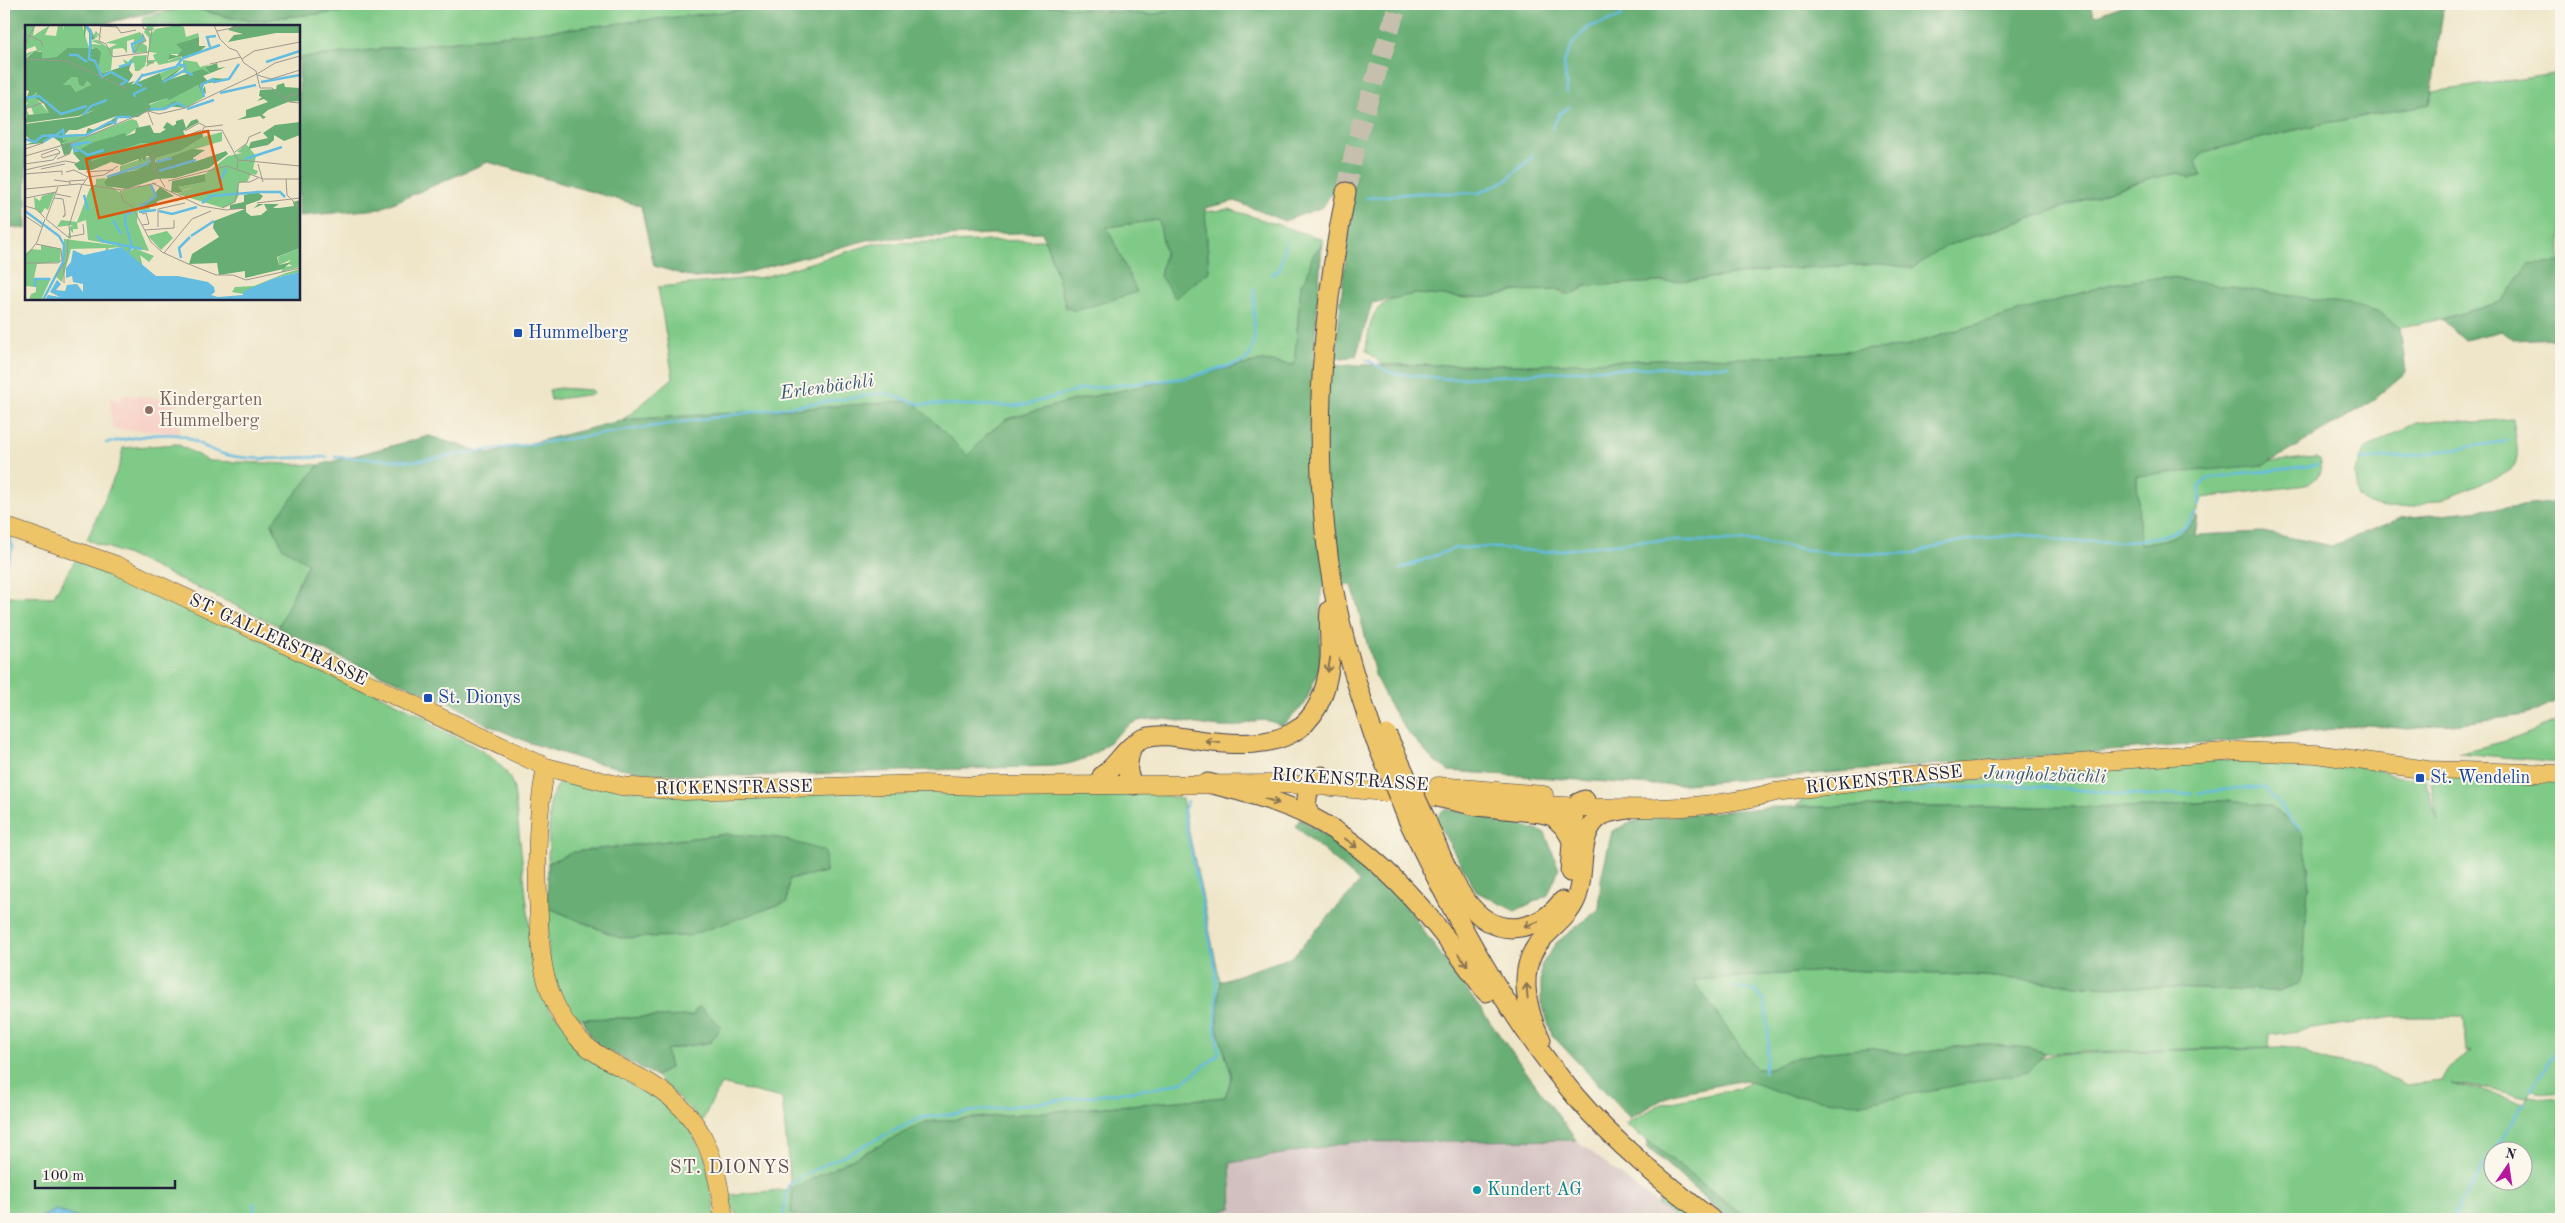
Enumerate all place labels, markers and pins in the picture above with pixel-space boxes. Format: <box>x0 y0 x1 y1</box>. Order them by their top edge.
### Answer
place label: Hummelberg <box>528 324 628 342</box>
marker: Hummelberg <box>512 327 524 339</box>
place label: Kindergarten Hummelberg <box>159 391 263 430</box>
marker: Kindergarten Hummelberg <box>143 404 155 416</box>
place label: St. Dionys <box>438 689 521 707</box>
marker: St. Dionys <box>422 692 434 704</box>
place label: St. Wendelin <box>2430 769 2530 787</box>
marker: St. Wendelin <box>2414 772 2426 784</box>
place label: Kundert AG <box>1487 1181 1582 1199</box>
marker: Kundert AG <box>1471 1184 1483 1196</box>

